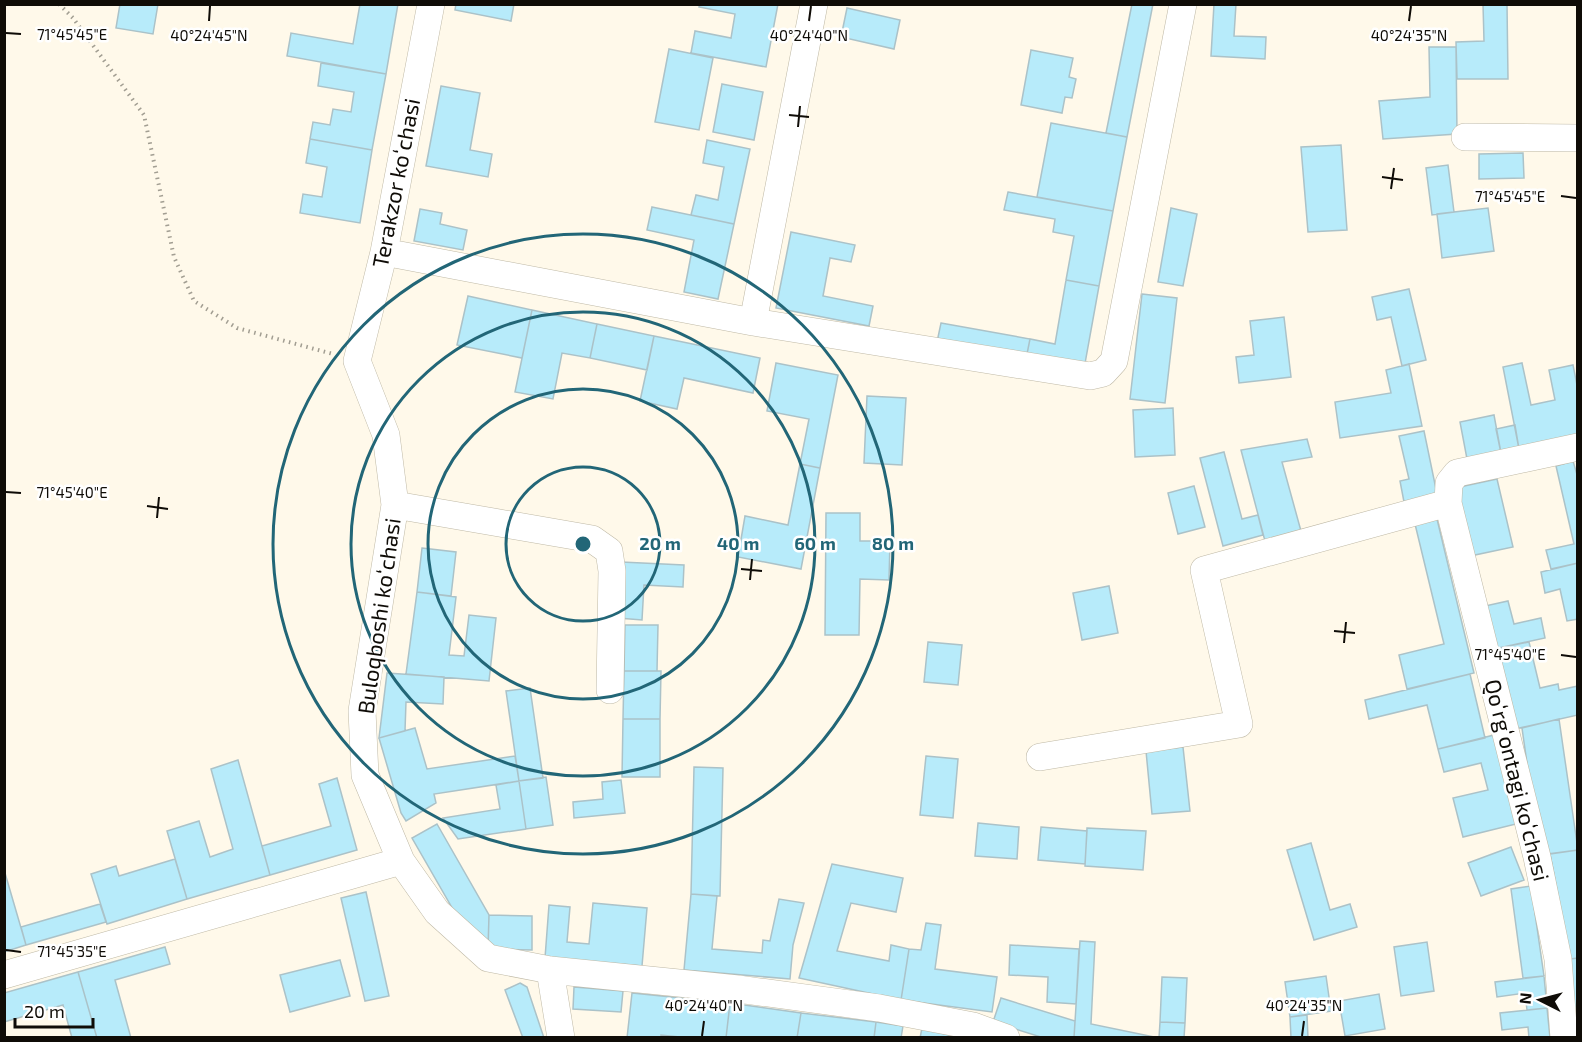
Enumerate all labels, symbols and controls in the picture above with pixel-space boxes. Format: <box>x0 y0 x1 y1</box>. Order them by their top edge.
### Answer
text: 71°45'45"E <box>37 25 107 43</box>
text: 40°24'45"N <box>170 26 248 44</box>
text: 40°24'40"N <box>770 26 848 44</box>
text: 40°24'35"N <box>1371 26 1447 44</box>
street label: Terakzor koʻchasi <box>366 96 424 270</box>
text: 71°45'45"E <box>1475 187 1545 205</box>
text: 71°45'40"E <box>36 483 108 501</box>
street label: Buloqboshi koʻchasi <box>351 516 405 716</box>
text: 20 m <box>639 532 681 554</box>
text: 40 m <box>717 532 759 554</box>
text: 60 m <box>794 532 836 554</box>
text: 80 m <box>872 532 914 554</box>
centre of rings <box>573 534 593 554</box>
text: 71°45'40"E <box>1474 645 1546 663</box>
street label: Qoʻrgʻontagi koʻchasi <box>1479 676 1556 884</box>
text: 71°45'35"E <box>37 942 107 960</box>
north arrow <box>1510 970 1570 1030</box>
scale bar <box>15 991 93 1029</box>
text: N <box>1515 992 1535 1005</box>
text: 40°24'40"N <box>665 996 743 1014</box>
text: 40°24'35"N <box>1266 996 1342 1014</box>
text: 20 m <box>24 1000 65 1022</box>

